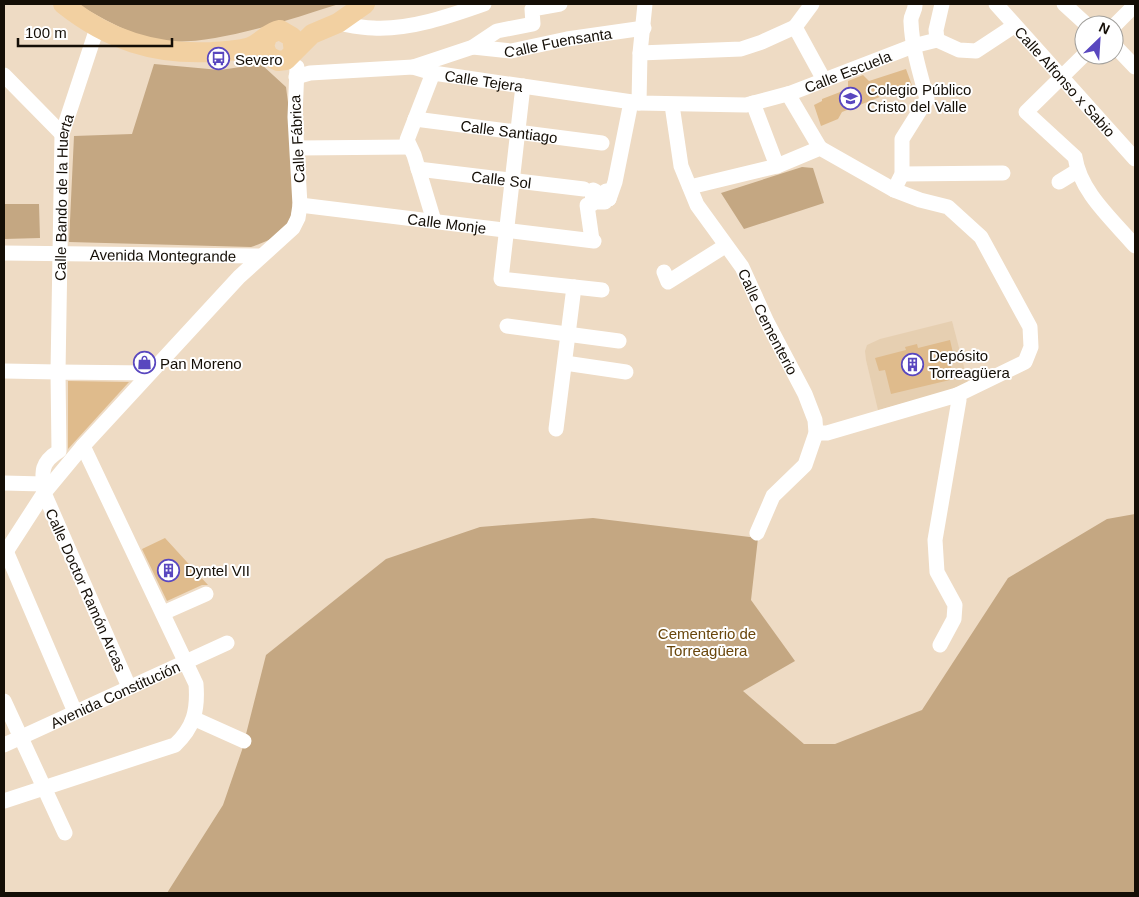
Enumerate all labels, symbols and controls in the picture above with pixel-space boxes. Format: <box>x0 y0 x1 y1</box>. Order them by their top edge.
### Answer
scale bar <box>18 15 171 47</box>
north arrow <box>1074 15 1124 65</box>
text: N <box>1097 19 1112 38</box>
street label: Calle Alfonso x Sabio <box>1012 23 1119 140</box>
text: 100 m <box>25 24 67 41</box>
street label: Calle Fuensanta <box>503 24 614 60</box>
bus stop icon: Severo <box>207 47 231 71</box>
street label: Calle Escuela <box>802 47 894 96</box>
place label: Severo <box>235 51 283 68</box>
street label: Calle Tejera <box>444 66 525 95</box>
place label: Colegio Público Cristo del Valle <box>867 81 971 115</box>
school or university icon: Colegio Público Cristo del Valle <box>839 86 863 110</box>
street label: Calle Fábrica <box>286 94 308 184</box>
street label: Calle Bando de la Huerta <box>51 111 77 281</box>
street label: Calle Santiago <box>460 116 559 146</box>
street label: Calle Sol <box>471 167 532 191</box>
street label: Calle Monje <box>407 210 487 236</box>
street label: Avenida Montegrande <box>90 246 236 264</box>
street label: Calle Cementerio <box>735 266 802 377</box>
place label: Depósito Torreagüera <box>929 347 1011 381</box>
shop icon: Pan Moreno <box>132 351 156 375</box>
building icon: Depósito Torreagüera <box>901 352 925 376</box>
place label: Pan Moreno <box>160 355 242 372</box>
street label: Calle Doctor Ramón Arcas <box>42 506 130 674</box>
building icon: Dyntel VII <box>157 558 181 582</box>
place label: Dyntel VII <box>185 562 250 579</box>
park label: Cementerio de Torreagüera <box>658 625 756 659</box>
street label: Avenida Constitución <box>47 657 182 731</box>

